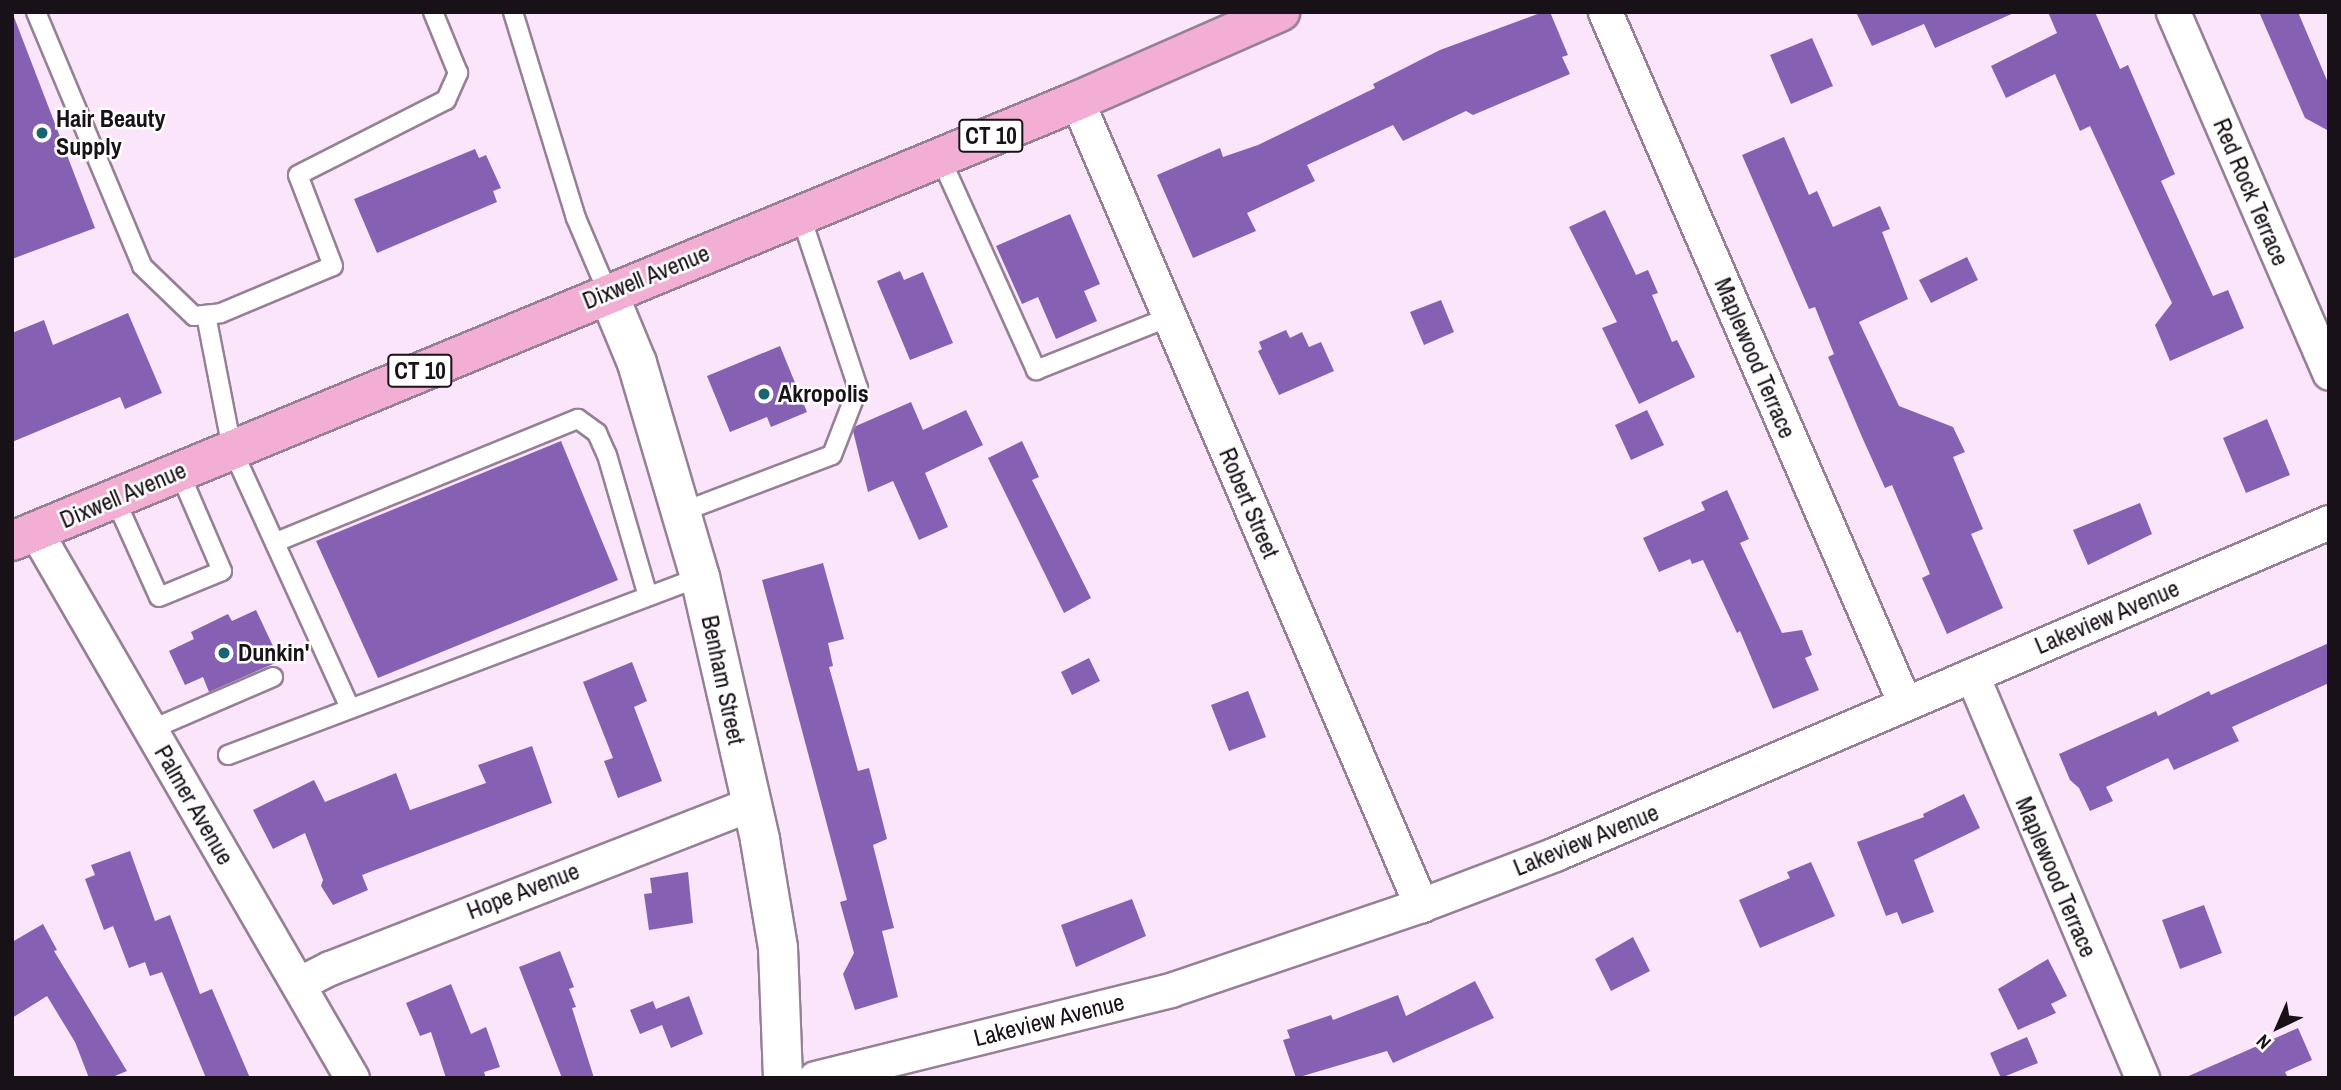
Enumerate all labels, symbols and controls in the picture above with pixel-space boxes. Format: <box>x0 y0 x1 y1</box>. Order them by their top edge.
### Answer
place label: Hair Beauty Supply <box>56 105 165 161</box>
street label: Red Rock Terrace <box>2207 114 2295 270</box>
road number: CT 10 <box>958 116 1024 155</box>
marker: Hair Beauty Supply <box>34 125 50 141</box>
street label: Dixwell Avenue <box>578 238 714 316</box>
street label: Maplewood Terrace <box>1708 273 1802 443</box>
road number: CT 10 <box>387 352 453 390</box>
place label: Akropolis <box>778 380 869 408</box>
marker: Akropolis <box>756 386 772 402</box>
street label: Robert Street <box>1213 444 1285 562</box>
street label: Dixwell Avenue <box>55 455 191 535</box>
street label: Lakeview Avenue <box>2030 573 2184 661</box>
street label: Benham Street <box>695 613 751 747</box>
place label: Dunkin' <box>238 639 309 667</box>
marker: Dunkin' <box>216 645 232 661</box>
street label: Palmer Avenue <box>148 740 240 870</box>
street label: Maplewood Terrace <box>2009 792 2103 962</box>
street label: Lakeview Avenue <box>1509 798 1663 882</box>
street label: Hope Avenue <box>462 856 584 926</box>
street label: Lakeview Avenue <box>970 987 1128 1053</box>
north arrow <box>2243 992 2313 1062</box>
text: N <box>2250 1029 2276 1055</box>

